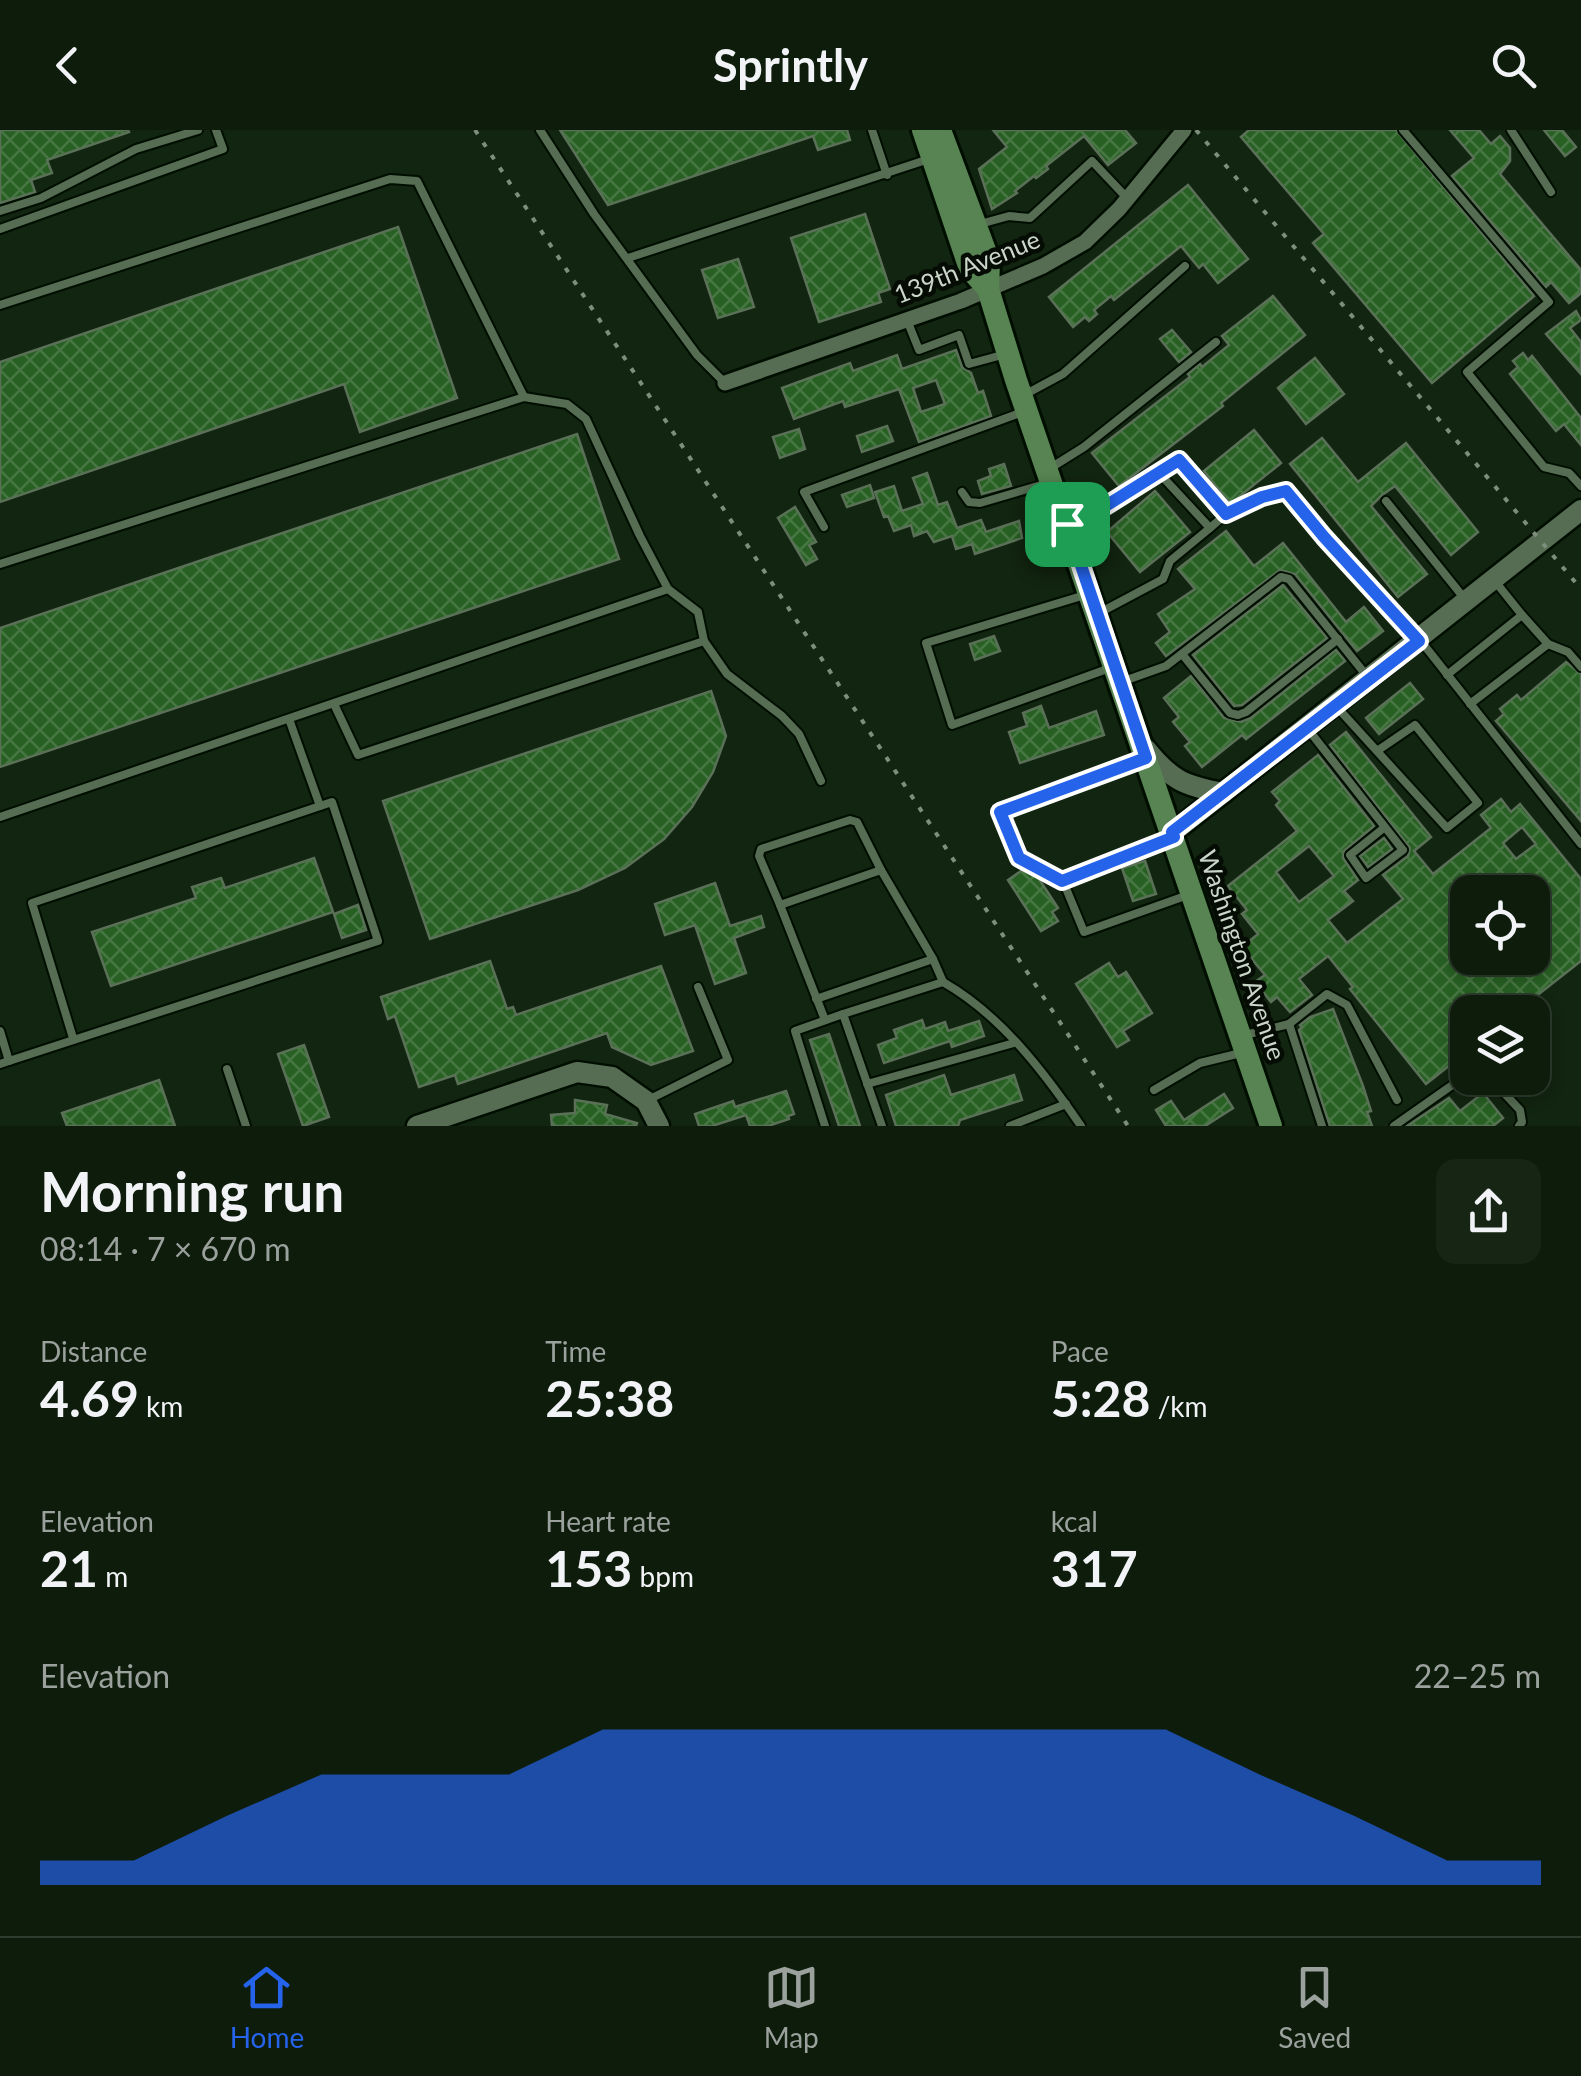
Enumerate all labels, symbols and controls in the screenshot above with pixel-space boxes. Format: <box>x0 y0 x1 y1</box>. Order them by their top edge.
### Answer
icon: back <box>40 38 95 93</box>
text: Sprintly <box>713 38 868 92</box>
icon: search <box>1486 38 1541 93</box>
street label: 139th Avenue <box>889 223 1044 309</box>
pin <box>1025 482 1110 567</box>
icon: arrive <box>1040 497 1095 552</box>
street label: Washington Avenue <box>1193 846 1293 1064</box>
map controls <box>1450 875 1550 1095</box>
button: locate <box>1450 875 1550 975</box>
button: layers <box>1450 995 1550 1095</box>
text: Morning run <box>40 1158 344 1224</box>
button: share <box>1436 1159 1541 1264</box>
text: 08:14 · 7 × 670 m <box>40 1229 291 1268</box>
text: Distance <box>40 1334 147 1368</box>
text: Time <box>545 1334 606 1368</box>
text: Pace <box>1051 1334 1109 1368</box>
text: 4.69 <box>40 1368 139 1428</box>
text: 25:38 <box>545 1368 674 1428</box>
text: 5:28 <box>1051 1368 1151 1428</box>
text: km <box>139 1389 183 1423</box>
text: /km <box>1151 1389 1208 1423</box>
text: Elevation <box>40 1504 154 1538</box>
text: Heart rate <box>545 1504 671 1538</box>
text: kcal <box>1051 1504 1098 1538</box>
text: 21 <box>40 1538 98 1598</box>
text: 153 <box>545 1538 632 1598</box>
text: 317 <box>1051 1538 1138 1598</box>
text: m <box>98 1559 128 1593</box>
text: bpm <box>632 1559 694 1593</box>
text: Elevation <box>40 1656 170 1695</box>
text: 22–25 m <box>1414 1656 1541 1695</box>
tab: Home <box>230 1960 304 2054</box>
tab: Map <box>764 1960 819 2054</box>
tab: Saved <box>1278 1960 1351 2054</box>

